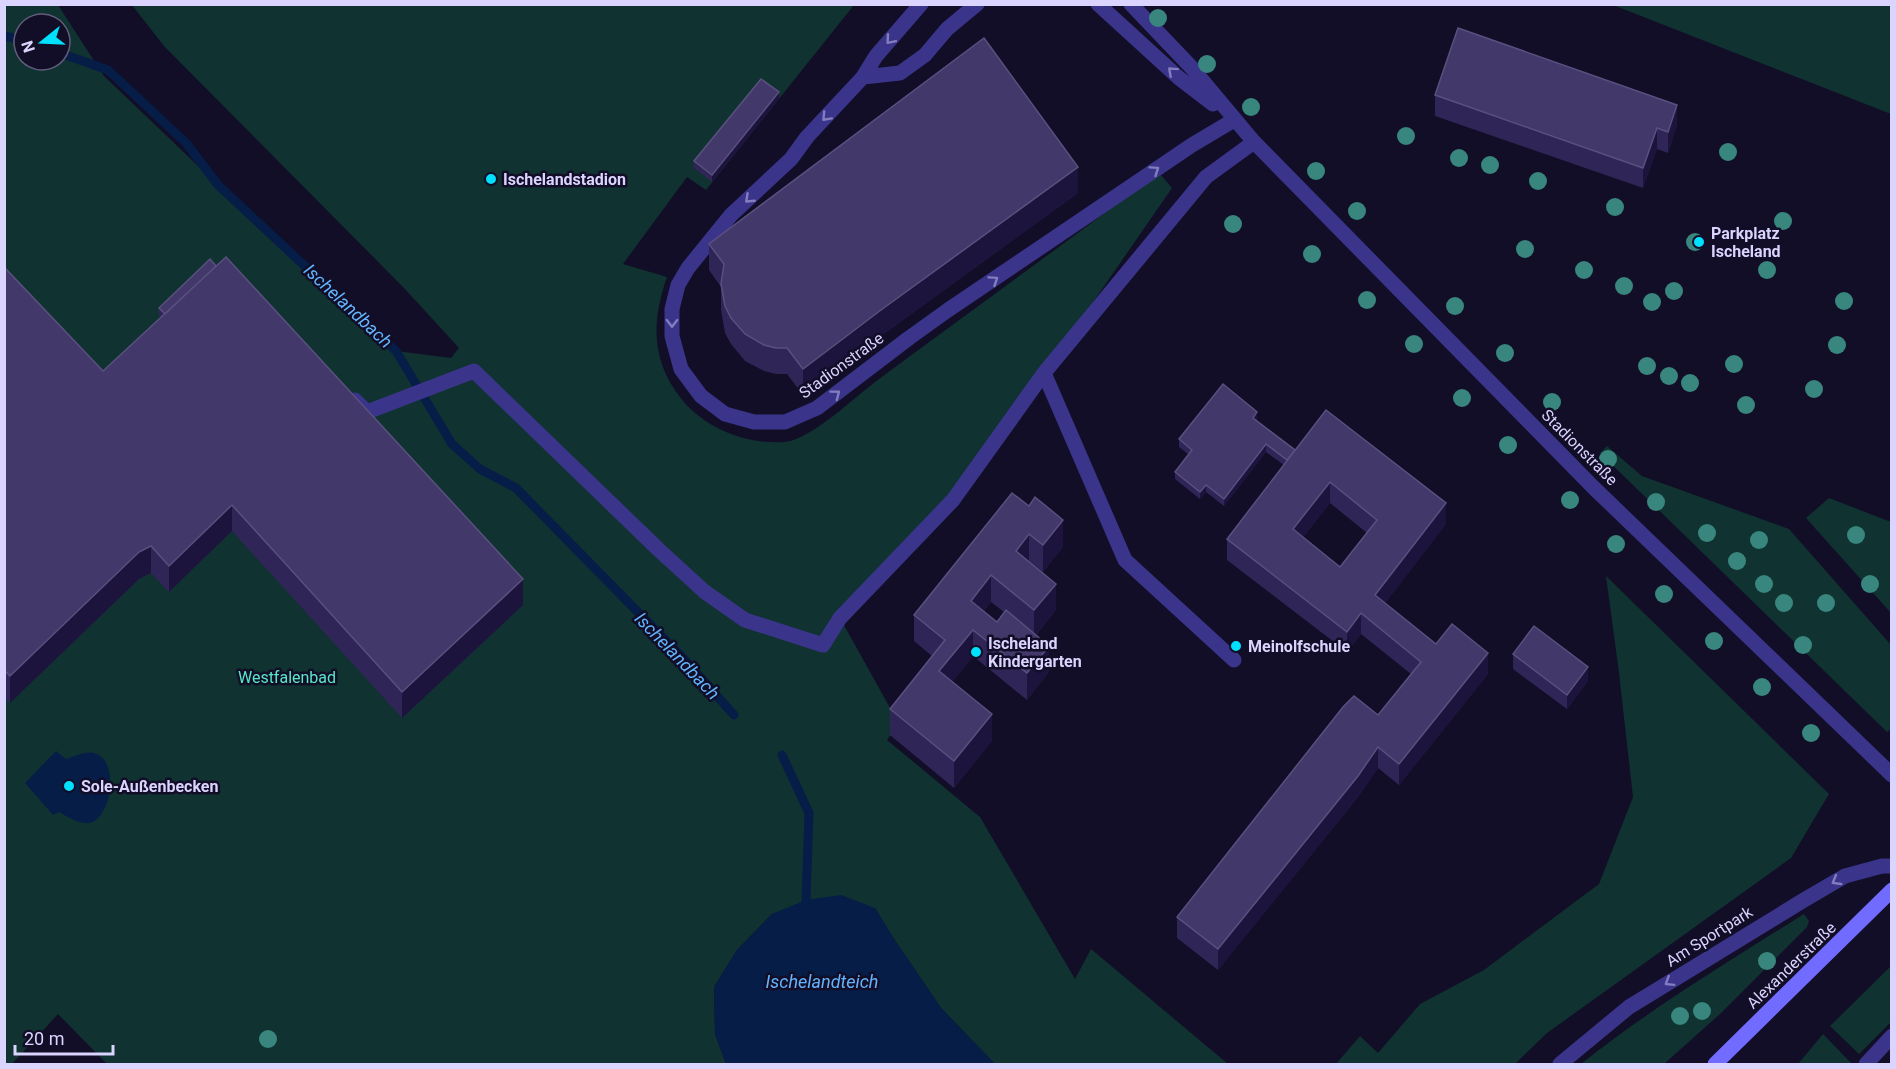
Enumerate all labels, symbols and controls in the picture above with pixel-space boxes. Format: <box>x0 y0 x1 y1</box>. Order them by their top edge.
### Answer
north arrow <box>12 12 72 72</box>
one-way arrow <box>886 33 897 43</box>
text: N <box>17 38 39 55</box>
one-way arrow <box>1168 67 1178 78</box>
one-way arrow <box>822 110 833 120</box>
one-way arrow <box>1148 166 1159 177</box>
place label: Ischelandstadion <box>503 170 626 189</box>
marker: Ischelandstadion <box>484 172 498 186</box>
one-way arrow <box>745 191 756 202</box>
place label: Parkplatz Ischeland <box>1711 224 1781 261</box>
marker: Parkplatz Ischeland <box>1692 235 1706 249</box>
water label: Ischelandbach <box>300 259 397 352</box>
one-way arrow <box>987 276 998 287</box>
one-way arrow <box>666 318 678 327</box>
street label: Stadionstraße <box>795 328 887 402</box>
one-way arrow <box>829 390 840 401</box>
street label: Stadionstraße <box>1538 405 1622 489</box>
water label: Ischelandbach <box>631 608 724 704</box>
place label: Ischeland Kindergarten <box>988 634 1082 671</box>
place label: Meinolfschule <box>1248 637 1351 656</box>
marker: Meinolfschule <box>1229 639 1243 653</box>
marker: Ischeland Kindergarten <box>969 645 983 659</box>
park label: Westfalenbad <box>238 668 336 687</box>
place label: Sole-Außenbecken <box>81 777 218 796</box>
marker: Sole-Außenbecken <box>62 779 76 793</box>
one-way arrow <box>1832 874 1842 885</box>
street label: Am Sportpark <box>1663 902 1757 971</box>
street label: Alexanderstraße <box>1743 918 1840 1013</box>
water label: Ischelandteich <box>766 971 878 992</box>
one-way arrow <box>1665 975 1675 987</box>
scale bar <box>15 1018 112 1056</box>
text: 20 m <box>24 1028 64 1049</box>

